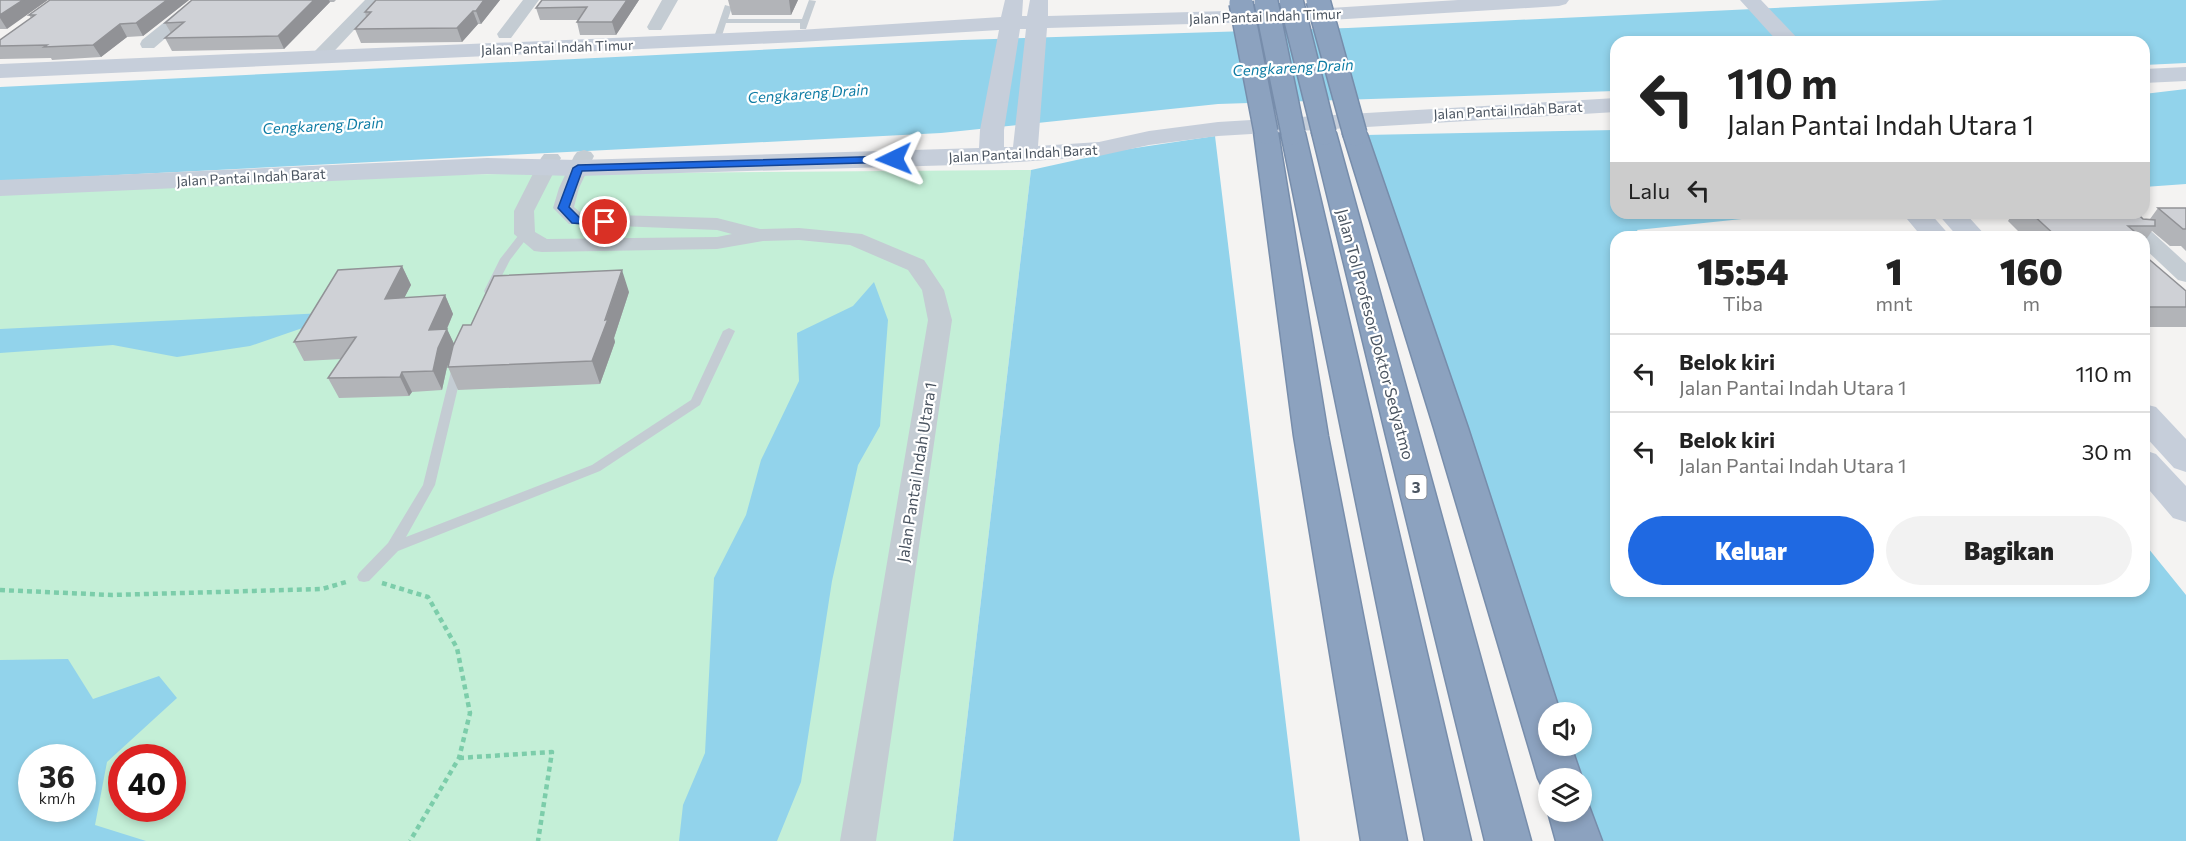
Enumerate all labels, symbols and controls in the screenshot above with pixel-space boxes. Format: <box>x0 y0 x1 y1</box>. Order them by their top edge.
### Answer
street label: Jalan Pantai Indah Timur <box>1188 5 1342 27</box>
street label: Jalan Pantai Indah Timur <box>480 36 634 58</box>
water label: Cengkareng Drain <box>1232 55 1354 79</box>
text: 110 m <box>1727 56 1838 108</box>
icon: left <box>1628 60 1706 138</box>
water label: Cengkareng Drain <box>747 80 869 106</box>
street label: Jalan Pantai Indah Barat <box>1433 98 1583 122</box>
text: Jalan Pantai Indah Utara 1 <box>1727 108 2034 141</box>
water label: Cengkareng Drain <box>262 113 384 137</box>
position arrow <box>862 127 926 191</box>
street label: Jalan Pantai Indah Barat <box>948 141 1098 165</box>
street label: Jalan Pantai Indah Barat <box>176 165 326 189</box>
icon: left <box>1682 174 1715 207</box>
text: Lalu <box>1628 177 1670 204</box>
pin <box>579 196 630 247</box>
icon: arrive <box>588 205 621 238</box>
street label: Jalan Tol Profesor Doktor Sedyatmo <box>1333 207 1419 461</box>
text: 15:54 <box>1697 248 1789 292</box>
text: 1 <box>1886 248 1902 292</box>
text: 160 <box>2000 248 2063 292</box>
text: Tiba <box>1723 291 1763 315</box>
text: mnt <box>1876 291 1913 315</box>
text: m <box>2023 291 2040 315</box>
text: Belok kiri <box>1679 348 1775 375</box>
icon: left <box>1628 357 1661 390</box>
text: 110 m <box>2075 360 2132 387</box>
text: Jalan Pantai Indah Utara 1 <box>1679 375 1906 399</box>
street label: Jalan Pantai Indah Utara 1 <box>892 381 940 563</box>
text: Belok kiri <box>1679 426 1775 453</box>
icon: left <box>1628 435 1661 468</box>
text: 30 m <box>2082 438 2132 465</box>
text: Jalan Pantai Indah Utara 1 <box>1679 453 1906 477</box>
road number: 3 <box>1406 475 1426 499</box>
button: Keluar <box>1628 516 1874 585</box>
button: Bagikan <box>1886 516 2132 585</box>
map controls <box>1538 702 1592 822</box>
button: sound <box>1538 702 1592 756</box>
speed limit sign: 40 <box>108 744 186 822</box>
text: 36 <box>39 757 75 794</box>
button: layers <box>1538 768 1592 822</box>
text: km/h <box>39 789 75 807</box>

